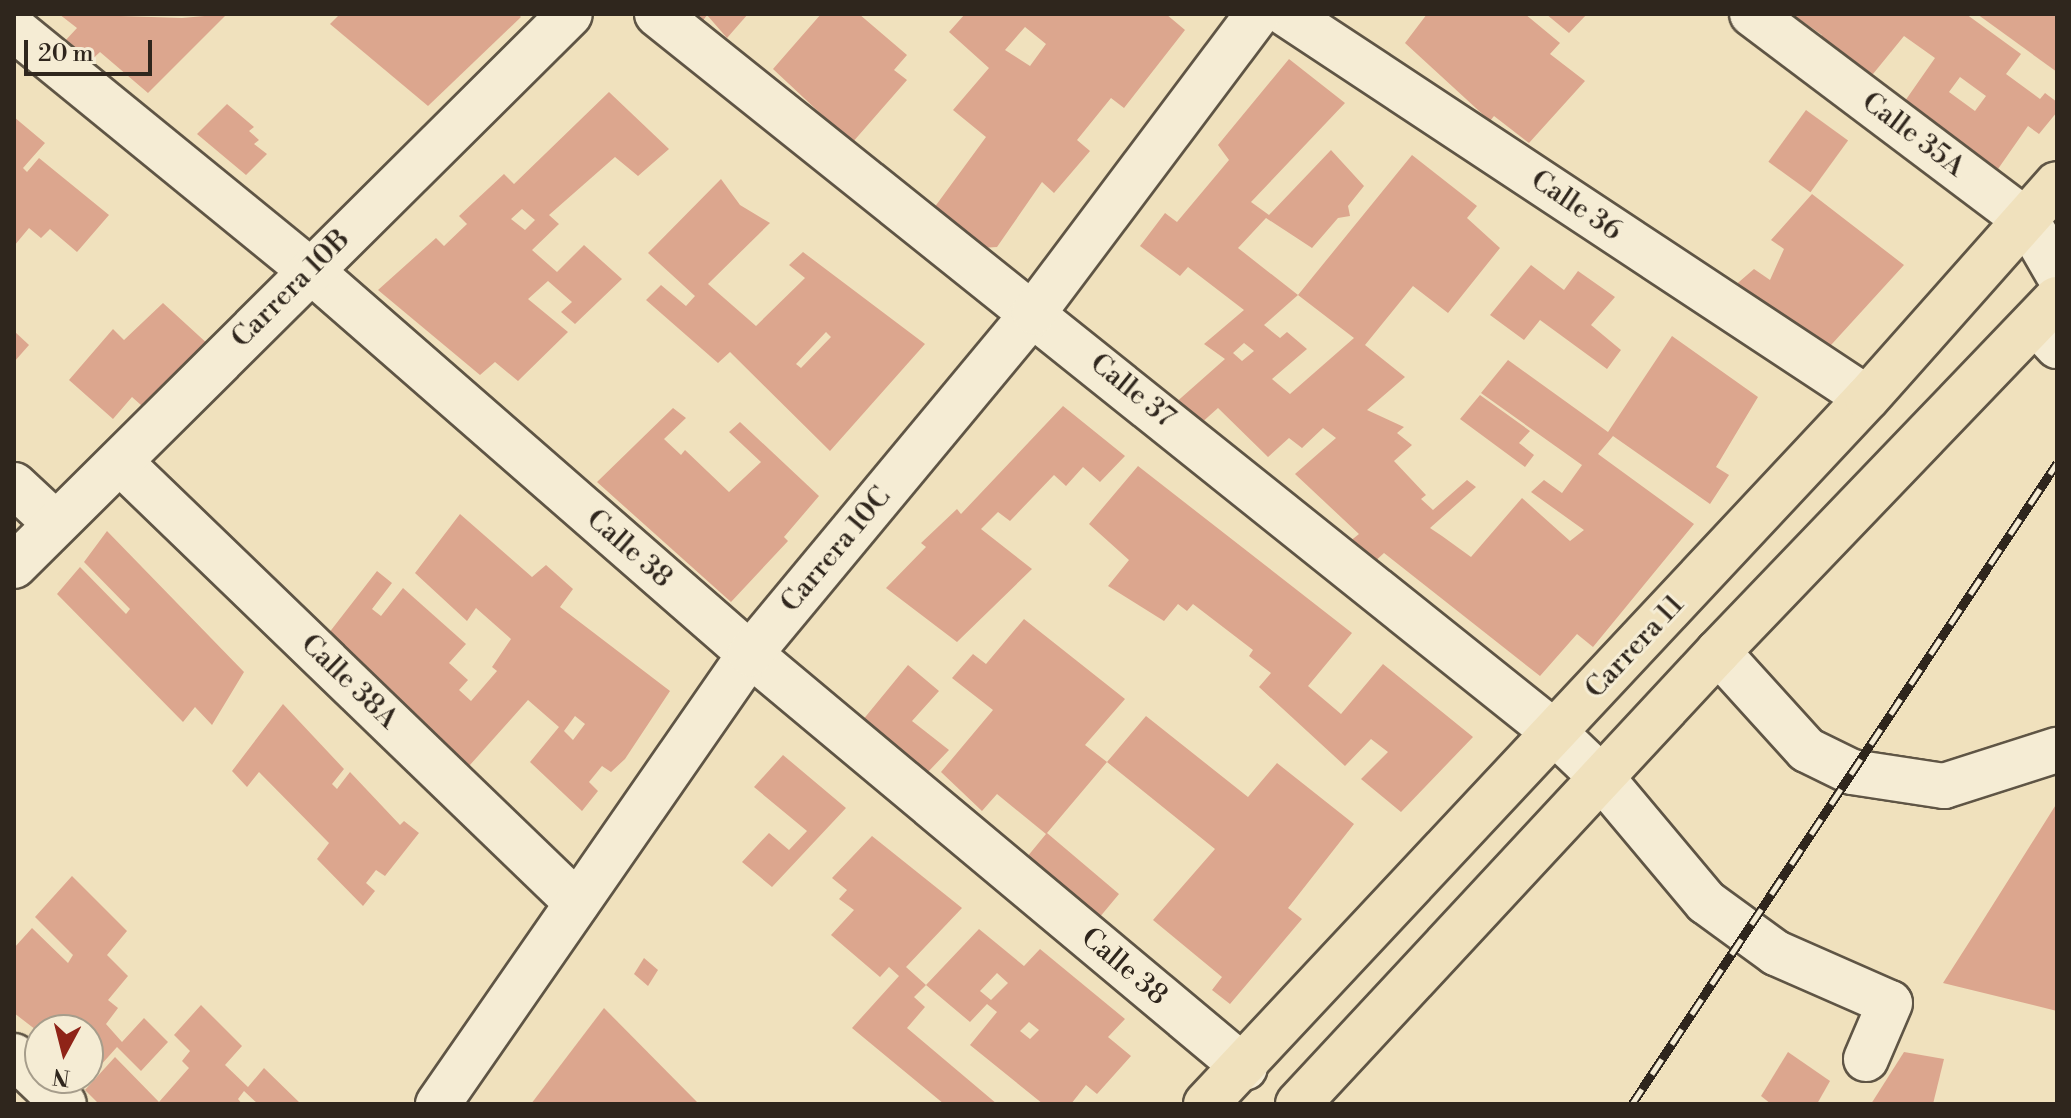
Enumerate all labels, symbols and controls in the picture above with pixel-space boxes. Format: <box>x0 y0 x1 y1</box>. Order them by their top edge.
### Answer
scale bar <box>28 24 156 74</box>
text: 20 m <box>38 39 94 69</box>
street label: Calle 35A <box>1855 85 1971 185</box>
street label: Calle 36 <box>1524 163 1628 249</box>
street label: Carrera 10B <box>225 223 357 355</box>
street label: Calle 37 <box>1083 347 1181 435</box>
street label: Carrera 10C <box>774 481 898 619</box>
street label: Calle 38 <box>579 503 679 595</box>
street label: Carrera 11 <box>1579 588 1691 706</box>
street label: Calle 38A <box>294 628 404 736</box>
street label: Calle 38 <box>1074 921 1174 1013</box>
north arrow <box>24 1014 104 1094</box>
text: N <box>51 1062 72 1091</box>

